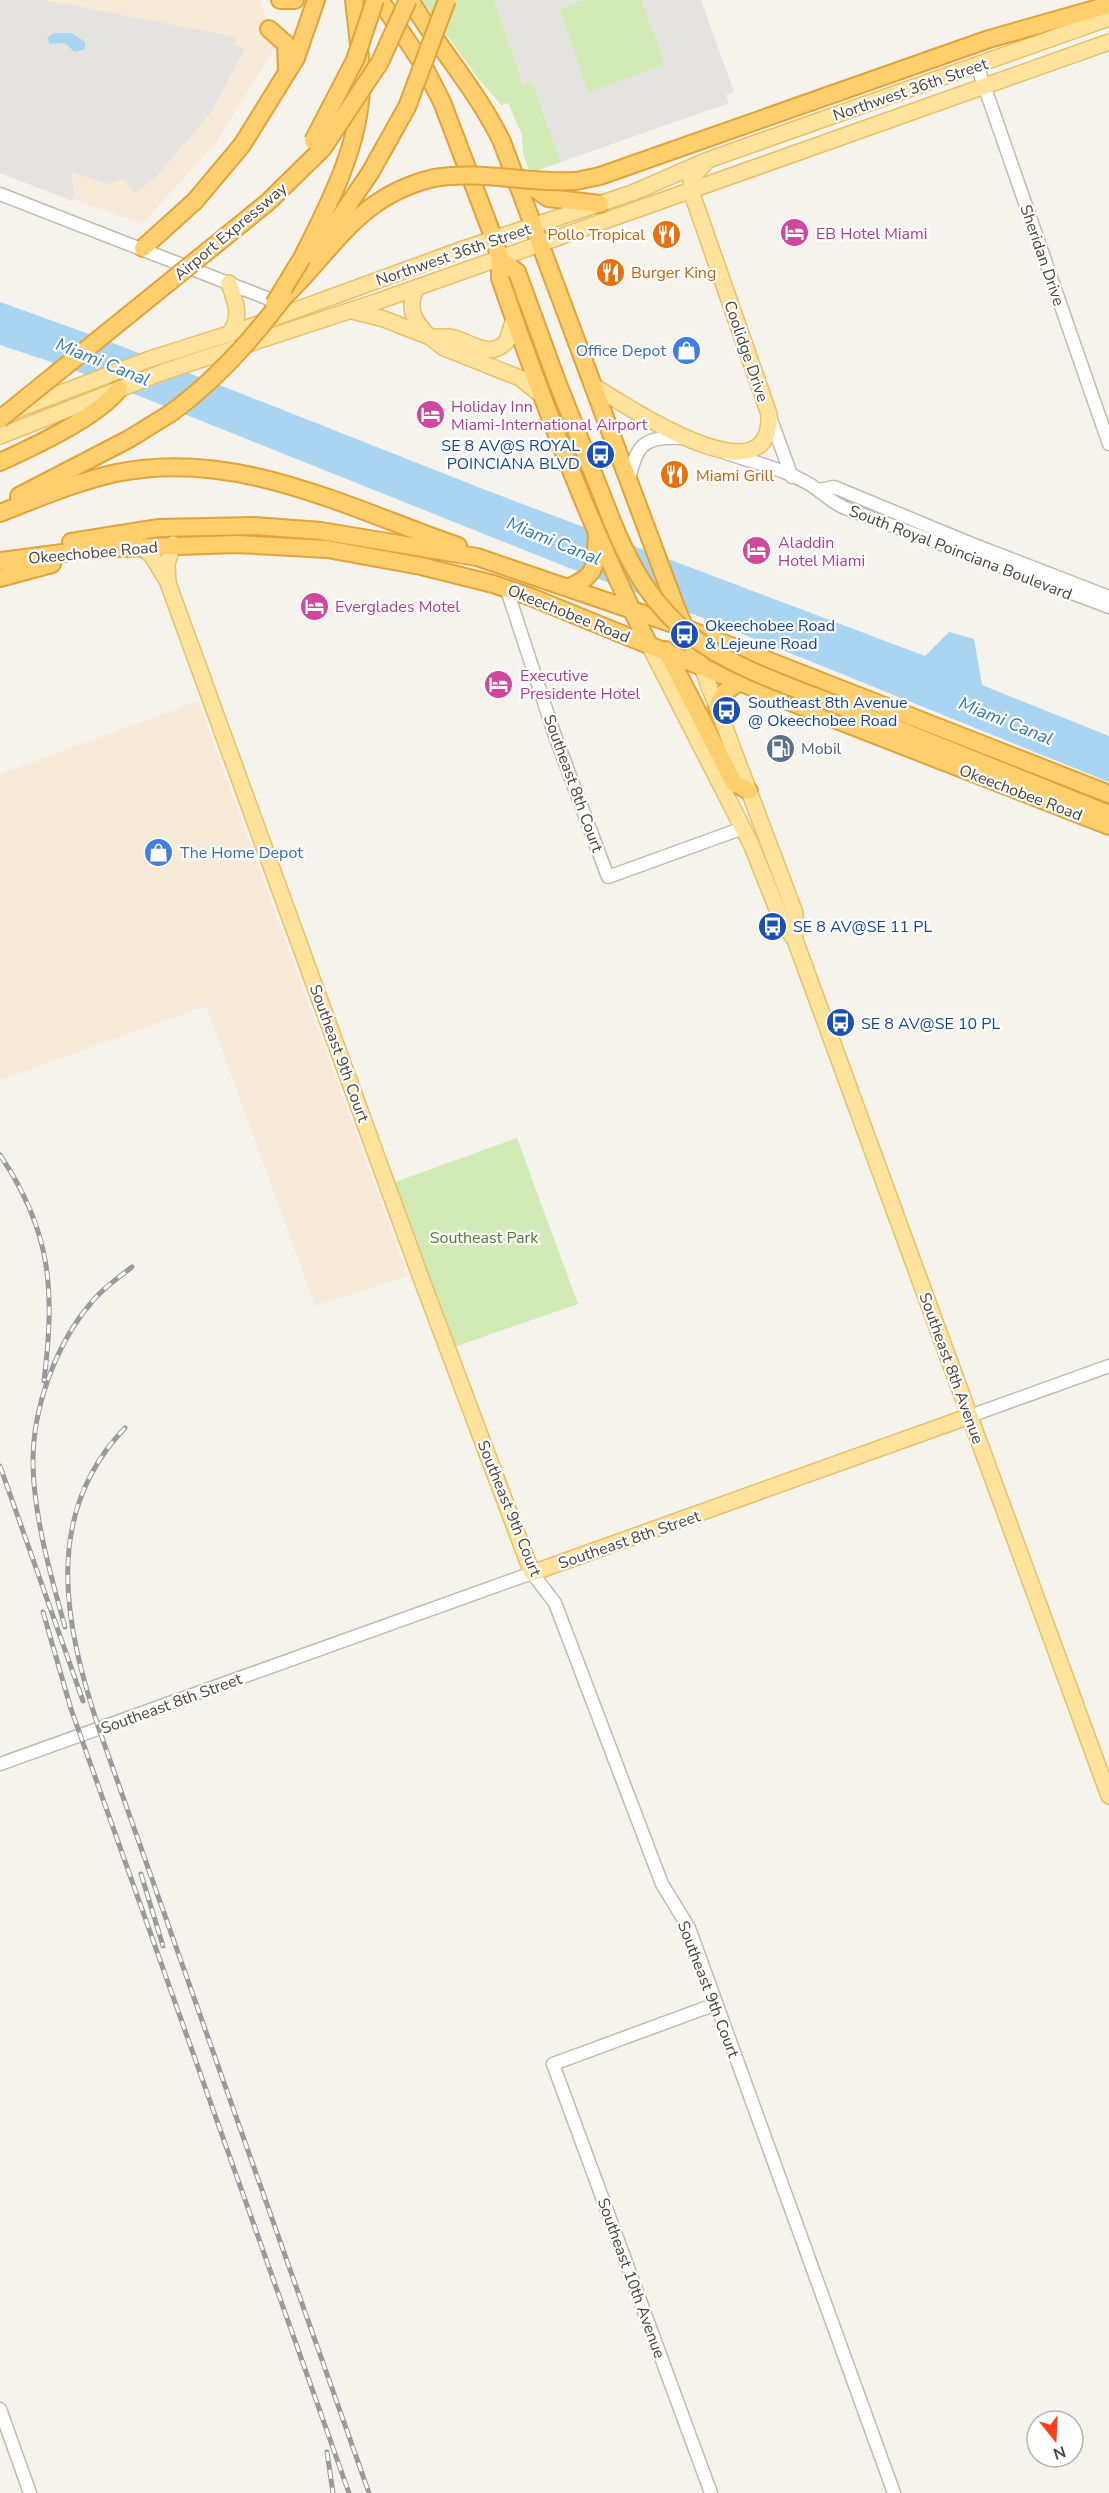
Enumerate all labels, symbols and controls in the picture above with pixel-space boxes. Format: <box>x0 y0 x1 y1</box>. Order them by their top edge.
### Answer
street label: Northwest 36th Street <box>830 53 991 127</box>
street label: Airport Expressway <box>169 177 293 286</box>
street label: Sheridan Drive <box>1014 202 1070 309</box>
hotel icon: EB Hotel Miami <box>779 217 811 249</box>
street label: Northwest 36th Street <box>373 218 534 292</box>
restaurant icon: Pollo Tropical <box>650 218 682 250</box>
place label: EB Hotel Miami <box>816 223 927 245</box>
place label: Pollo Tropical <box>547 224 645 246</box>
restaurant icon: Burger King <box>594 256 626 288</box>
place label: Burger King <box>631 262 716 284</box>
street label: Coolidge Drive <box>718 298 774 405</box>
water label: Miami Canal <box>52 332 154 392</box>
shop icon: Office Depot <box>671 334 703 366</box>
place label: Office Depot <box>576 340 666 362</box>
place label: Holiday Inn Miami-International Airport <box>451 396 648 436</box>
hotel icon: Holiday Inn Miami-International Airport <box>414 399 446 431</box>
place label: SE 8 AV@S ROYAL POINCIANA BLVD <box>441 435 580 475</box>
bus stop icon: SE 8 AV@S ROYAL POINCIANA BLVD <box>585 438 617 470</box>
restaurant icon: Miami Grill <box>659 459 691 491</box>
place label: Miami Grill <box>696 465 774 487</box>
street label: South Royal Poinciana Boulevard <box>846 500 1075 606</box>
water label: Miami Canal <box>503 511 605 571</box>
place label: Aladdin Hotel Miami <box>778 532 865 572</box>
hotel icon: Aladdin Hotel Miami <box>741 535 773 567</box>
street label: Okeechobee Road <box>27 536 159 570</box>
street label: Okeechobee Road <box>504 579 633 649</box>
hotel icon: Everglades Motel <box>298 590 330 622</box>
place label: Everglades Motel <box>335 596 460 618</box>
place label: Okeechobee Road & Lejeune Road <box>705 615 835 655</box>
bus stop icon: Okeechobee Road & Lejeune Road <box>668 618 700 650</box>
place label: Executive Presidente Hotel <box>520 665 641 705</box>
hotel icon: Executive Presidente Hotel <box>483 668 515 700</box>
water label: Miami Canal <box>955 691 1057 751</box>
place label: Southeast 8th Avenue @ Okeechobee Road <box>748 692 908 732</box>
bus stop icon: Southeast 8th Avenue @ Okeechobee Road <box>711 695 743 727</box>
street label: Southeast 8th Court <box>538 711 608 856</box>
fuel station icon: Mobil <box>764 732 796 764</box>
place label: Mobil <box>801 738 842 760</box>
street label: Okeechobee Road <box>956 759 1085 827</box>
shop icon: The Home Depot <box>143 836 175 868</box>
place label: The Home Depot <box>180 842 303 864</box>
bus stop icon: SE 8 AV@SE 11 PL <box>756 910 788 942</box>
place label: SE 8 AV@SE 11 PL <box>793 916 932 938</box>
street label: Southeast 9th Court <box>304 981 374 1126</box>
bus stop icon: SE 8 AV@SE 10 PL <box>824 1007 856 1039</box>
place label: SE 8 AV@SE 10 PL <box>861 1013 1000 1035</box>
park label: Southeast Park <box>430 1227 539 1249</box>
street label: Southeast 8th Avenue <box>913 1290 989 1447</box>
street label: Southeast 9th Court <box>472 1437 547 1580</box>
street label: Southeast 8th Street <box>555 1505 704 1575</box>
street label: Southeast 8th Street <box>98 1668 245 1740</box>
street label: Southeast 9th Court <box>672 1918 744 2061</box>
street label: Southeast 10th Avenue <box>592 2195 670 2362</box>
north arrow <box>1025 2409 1085 2469</box>
text: N <box>1050 2440 1068 2465</box>

